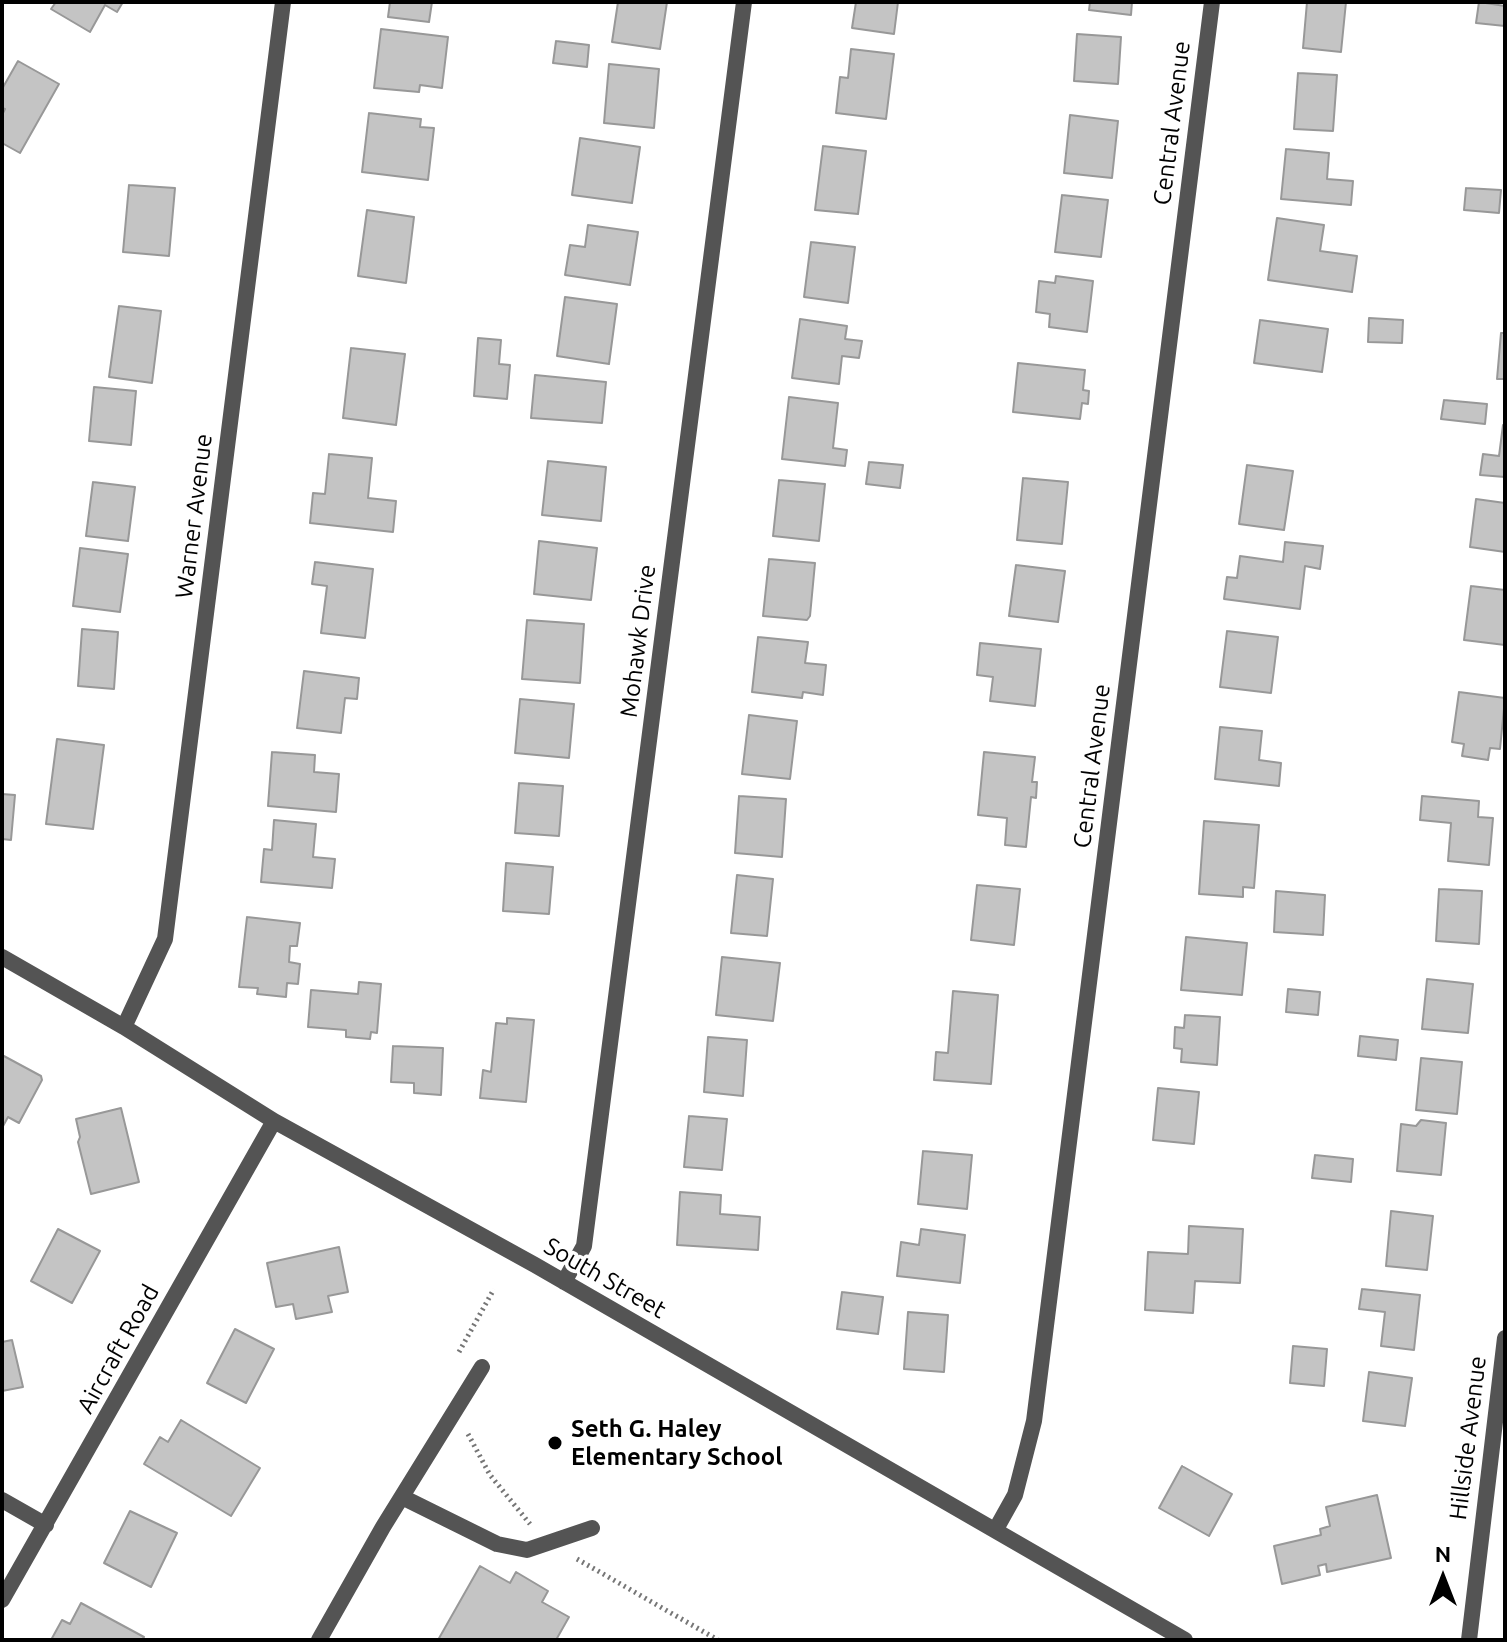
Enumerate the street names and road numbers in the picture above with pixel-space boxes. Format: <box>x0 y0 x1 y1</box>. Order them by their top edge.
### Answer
street label: Central Avenue <box>1148 39 1196 207</box>
street label: Warner Avenue <box>170 432 218 600</box>
street label: Mohawk Drive <box>614 563 662 719</box>
street label: Central Avenue <box>1068 682 1116 850</box>
street label: South Street <box>539 1232 671 1324</box>
street label: Aircraft Road <box>71 1280 165 1418</box>
street label: Hillside Avenue <box>1444 1354 1492 1522</box>

